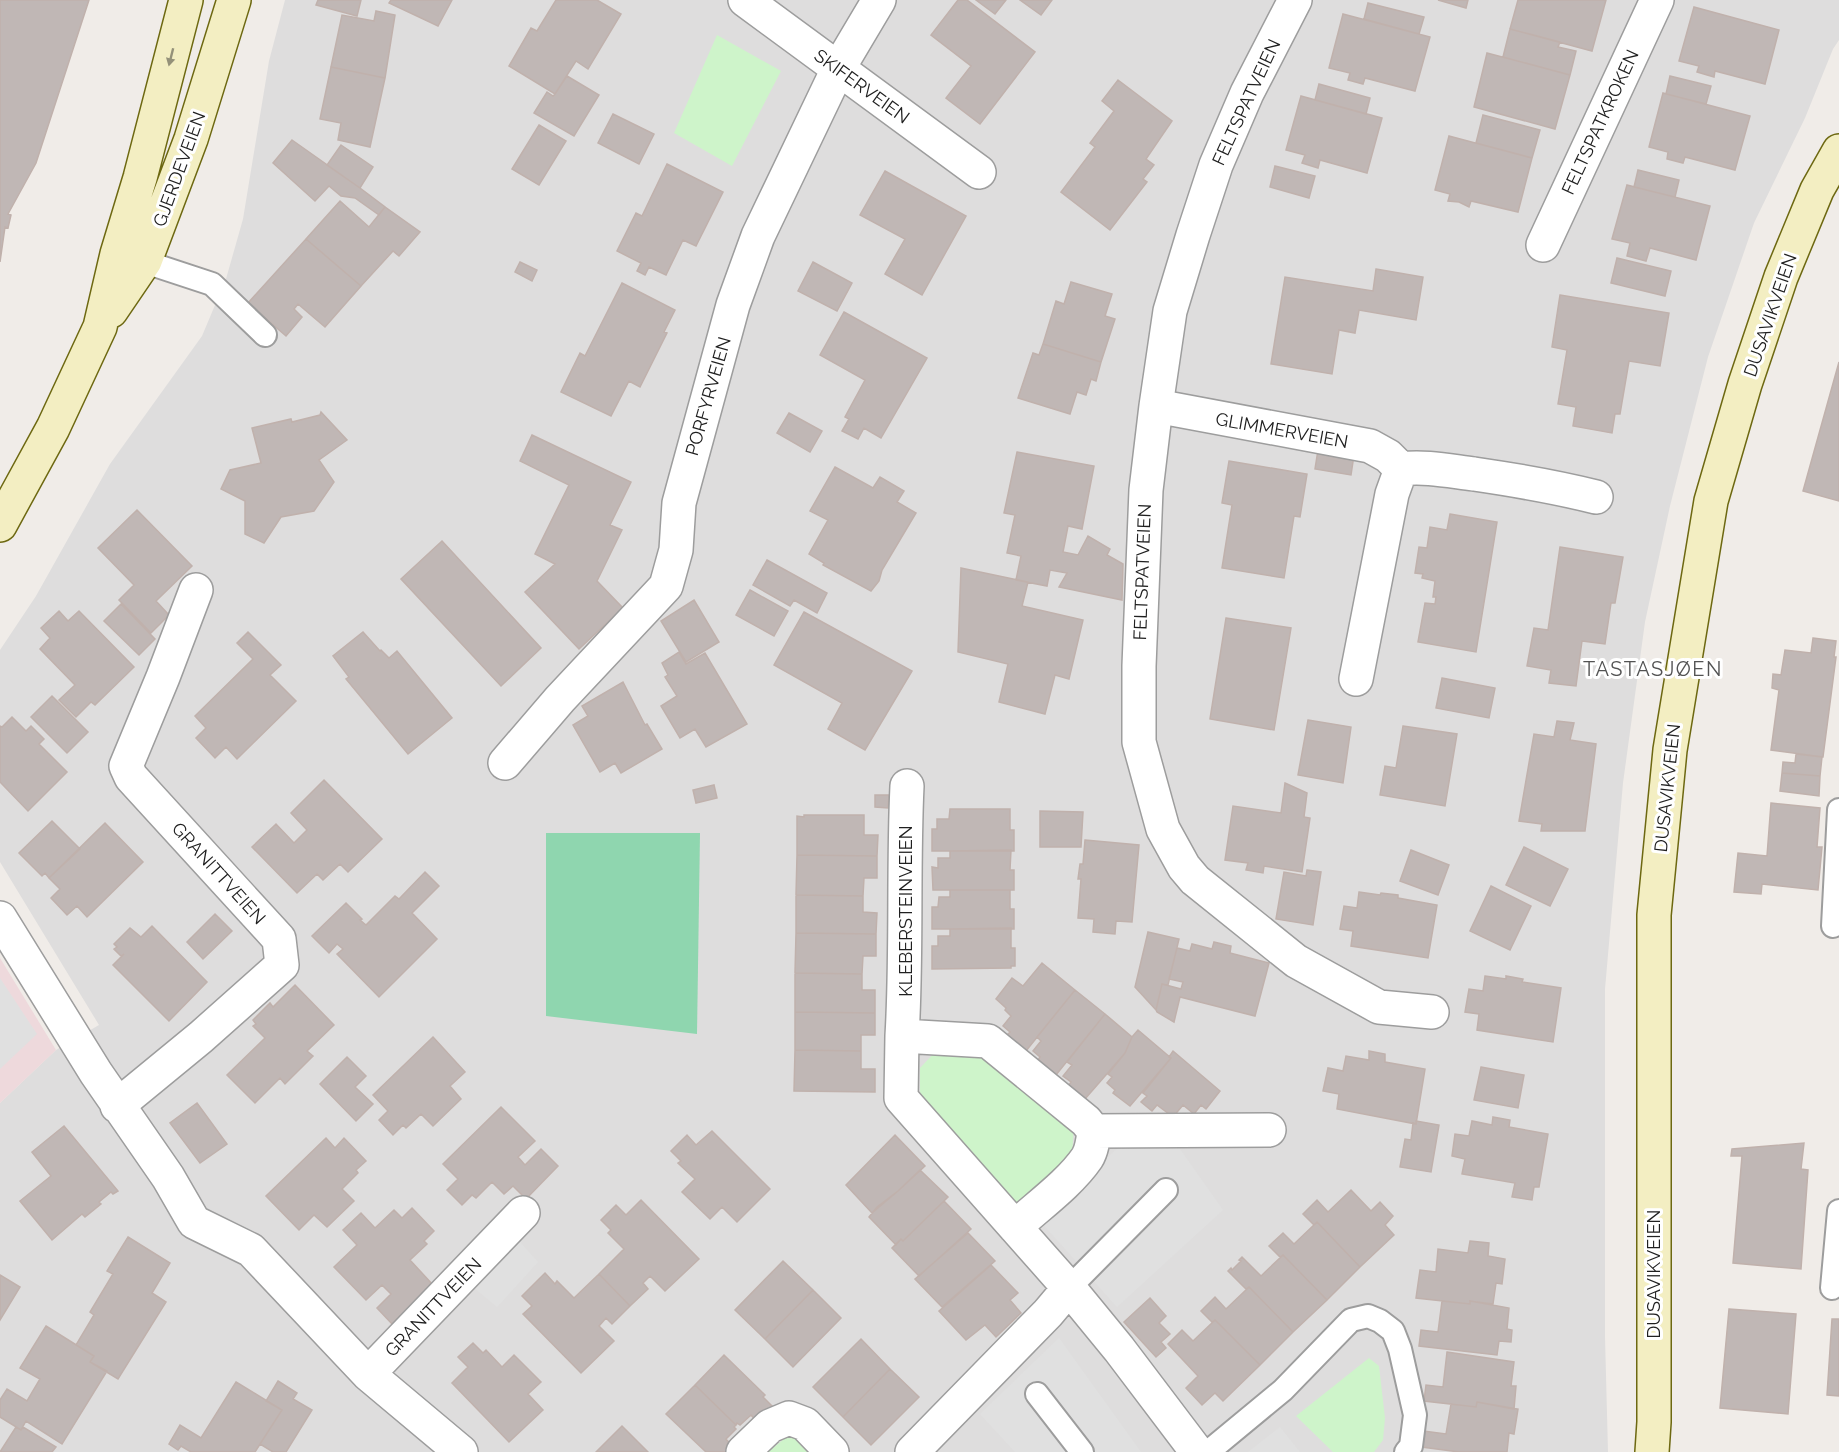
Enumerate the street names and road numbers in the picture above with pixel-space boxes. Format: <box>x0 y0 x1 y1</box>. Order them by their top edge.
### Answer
street label: FELTSPATVEIEN <box>1208 36 1284 168</box>
street label: SKIFERVEIEN <box>810 44 914 128</box>
street label: FELTSPATKROKEN <box>1557 46 1643 198</box>
street label: GJERDEVEIEN <box>149 109 209 229</box>
street label: DUSAVIKVEIEN <box>1739 251 1801 379</box>
street label: PORFYRVEIEN <box>681 334 735 458</box>
street label: GLIMMERVEIEN <box>1214 408 1350 452</box>
street label: FELTSPATVEIEN <box>1129 503 1155 641</box>
street label: DUSAVIKVEIEN <box>1650 723 1684 853</box>
street label: GRANITTVEIEN <box>168 818 270 928</box>
street label: KLEBERSTEINVEIEN <box>895 825 916 997</box>
street label: DUSAVIKVEIEN <box>1643 1209 1664 1339</box>
street label: GRANITTVEIEN <box>380 1253 486 1361</box>

